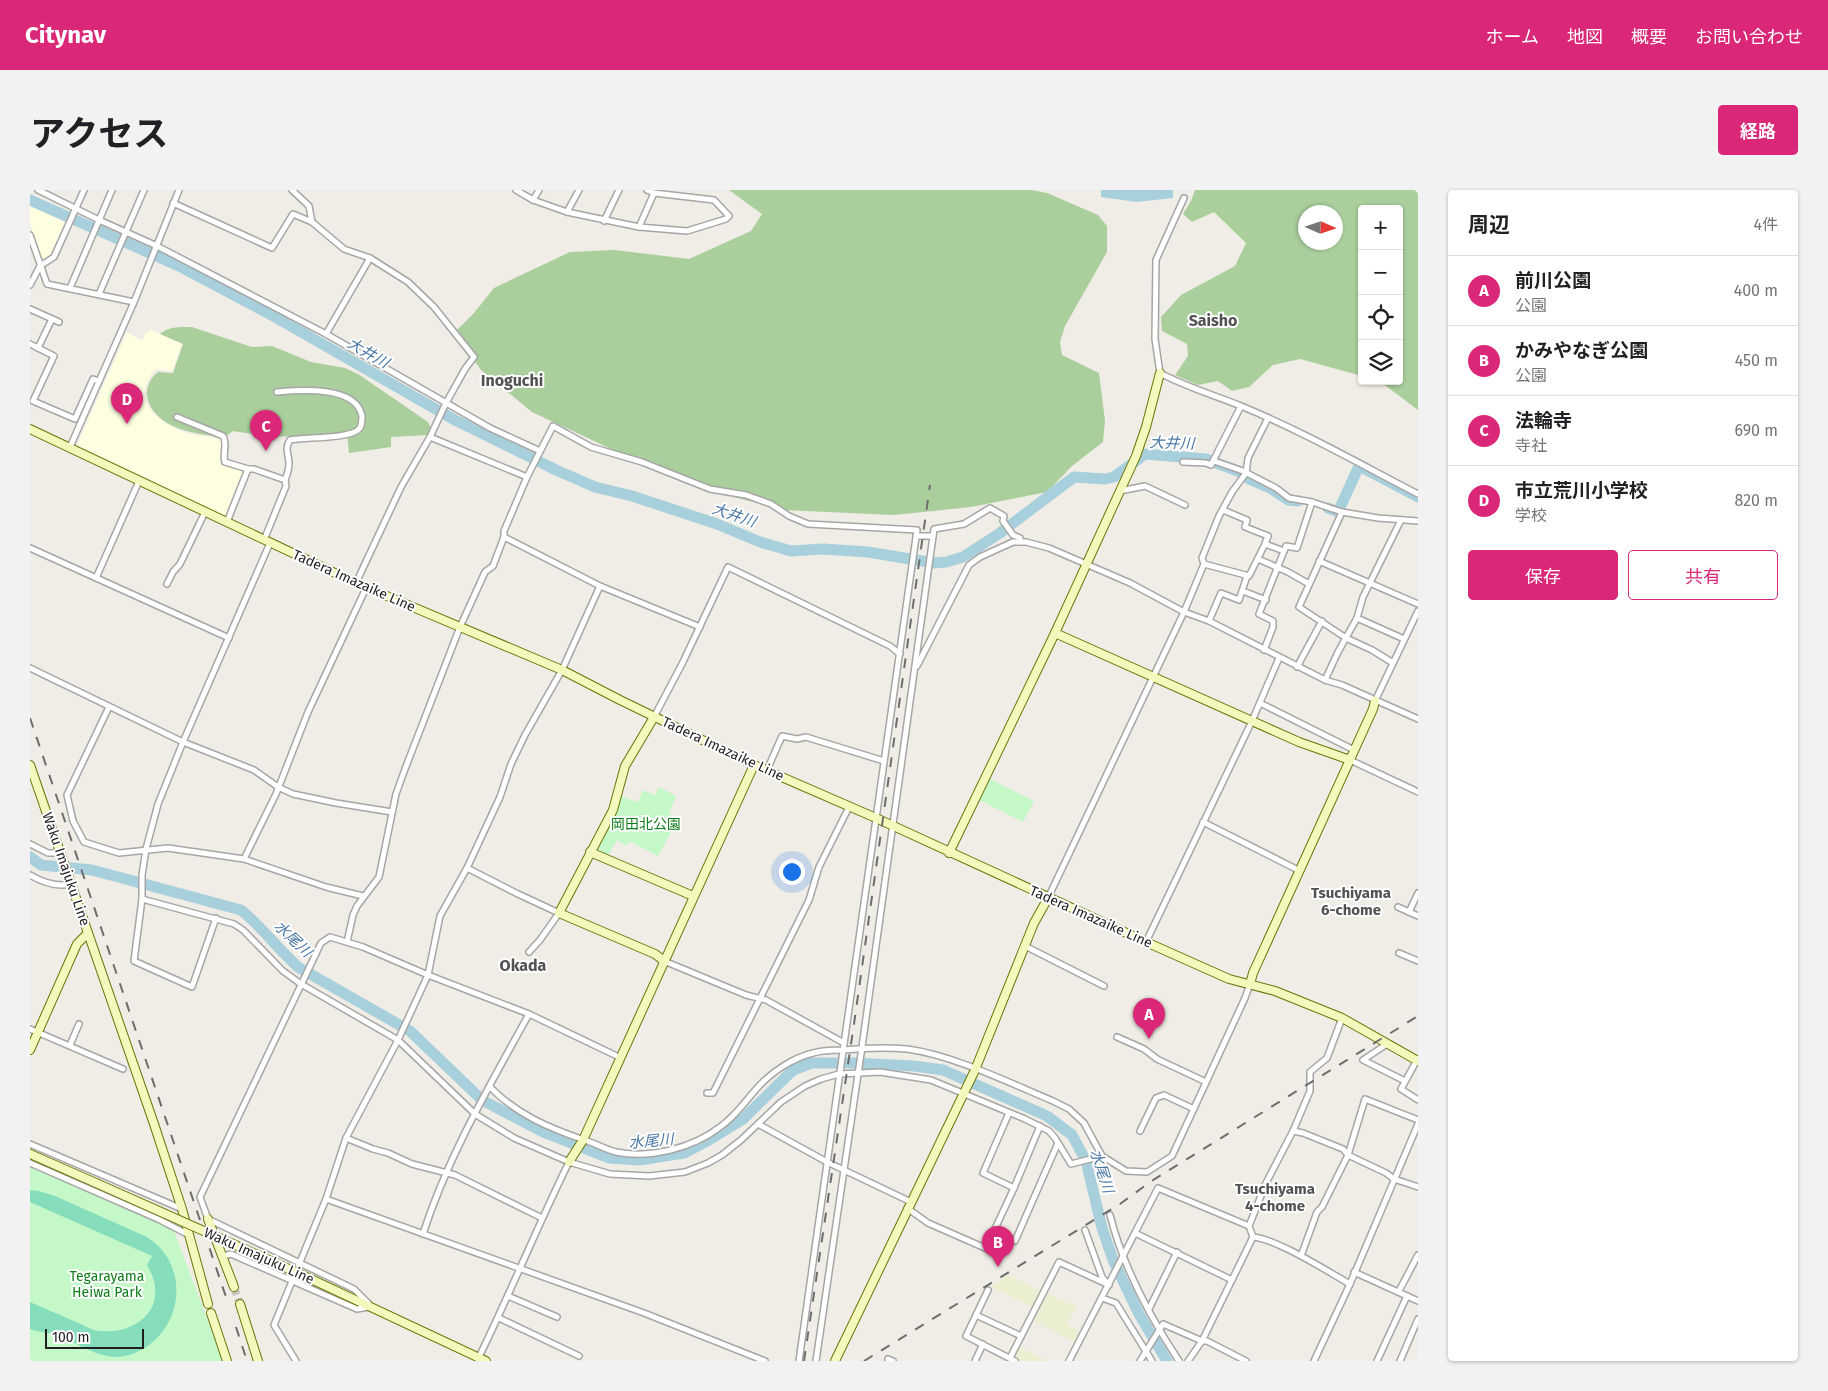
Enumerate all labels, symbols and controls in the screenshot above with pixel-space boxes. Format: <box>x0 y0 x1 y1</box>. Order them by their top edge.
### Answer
text: Citynav <box>25 21 106 49</box>
text: ホーム <box>1486 26 1539 48</box>
text: 地図 <box>1567 26 1603 48</box>
text: 概要 <box>1631 26 1667 48</box>
text: お問い合わせ <box>1695 26 1803 48</box>
button: 経路 <box>1718 105 1798 155</box>
text: アクセス <box>30 113 168 155</box>
north arrow <box>1298 205 1343 250</box>
map controls <box>1358 205 1403 385</box>
button: + <box>1358 205 1403 250</box>
text: 周辺 <box>1468 212 1510 238</box>
text: 4件 <box>1753 215 1778 234</box>
button: − <box>1358 250 1403 295</box>
text: 前川公園 <box>1515 269 1591 292</box>
text: A <box>1479 281 1489 300</box>
text: 400 m <box>1734 281 1778 300</box>
button: locate <box>1358 295 1403 340</box>
text: 公園 <box>1515 296 1547 315</box>
district label: Saisho <box>1189 311 1237 330</box>
water label: 大井川 <box>344 334 394 373</box>
text: かみやなぎ公園 <box>1515 339 1648 362</box>
button: layers <box>1358 340 1403 385</box>
text: B <box>1479 351 1489 370</box>
text: 450 m <box>1735 351 1778 370</box>
text: 公園 <box>1515 366 1547 385</box>
district label: Inoguchi <box>481 371 543 390</box>
pin: D <box>111 383 143 424</box>
text: 法輪寺 <box>1515 409 1572 432</box>
pin: C <box>250 410 282 451</box>
text: C <box>1479 421 1489 440</box>
text: 690 m <box>1734 421 1778 440</box>
water label: 大井川 <box>1149 433 1197 453</box>
text: 寺社 <box>1515 436 1547 455</box>
text: 市立荒川小学校 <box>1515 479 1648 502</box>
text: D <box>1479 491 1489 510</box>
text: 820 m <box>1735 491 1778 510</box>
water label: 大井川 <box>710 499 760 531</box>
text: 学校 <box>1515 506 1547 525</box>
street label: Tadera Imazaike Line <box>290 546 418 616</box>
button: 保存 <box>1468 550 1618 600</box>
button: 共有 <box>1628 550 1778 600</box>
street label: Tadera Imazaike Line <box>659 713 787 785</box>
street label: Waku Imajuku Line <box>39 810 93 928</box>
park label: 岡田北公園 <box>611 816 681 833</box>
your location <box>779 859 805 885</box>
street label: Tadera Imazaike Line <box>1027 882 1155 952</box>
district label: Tsuchiyama 6-chome <box>1311 884 1391 919</box>
water label: 水尾川 <box>270 917 317 962</box>
district label: Okada <box>500 956 547 975</box>
pin: A <box>1133 998 1165 1039</box>
water label: 水尾川 <box>628 1130 676 1152</box>
water label: 水尾川 <box>1086 1147 1118 1197</box>
district label: Tsuchiyama 4-chome <box>1235 1180 1315 1215</box>
street label: Waku Imajuku Line <box>201 1224 317 1288</box>
pin: B <box>982 1226 1014 1267</box>
park label: Tegarayama Heiwa Park <box>70 1268 144 1301</box>
scale bar <box>45 1326 144 1349</box>
text: 100 m <box>52 1329 89 1346</box>

